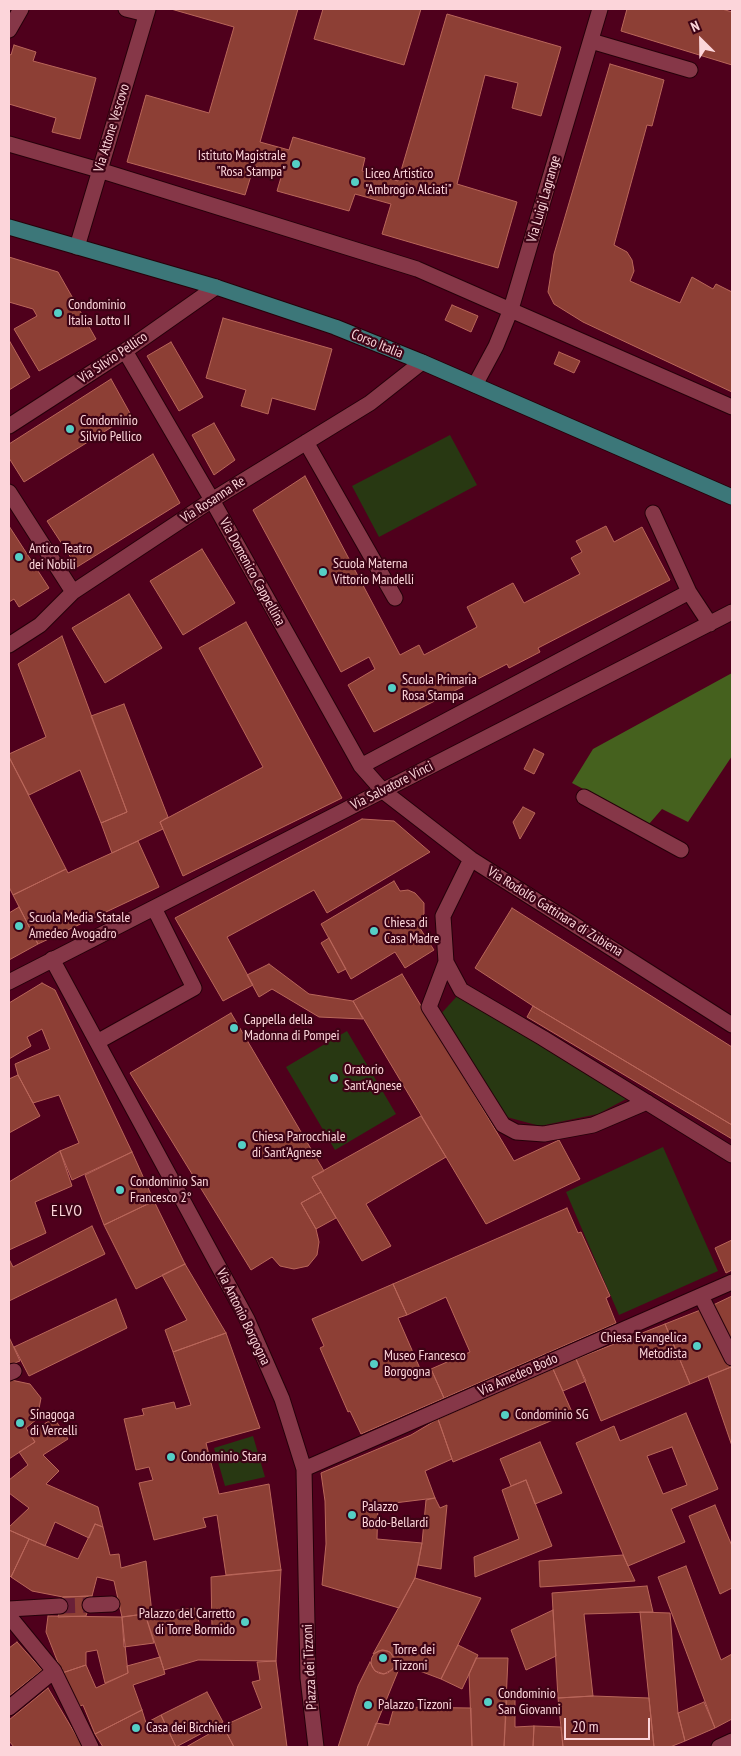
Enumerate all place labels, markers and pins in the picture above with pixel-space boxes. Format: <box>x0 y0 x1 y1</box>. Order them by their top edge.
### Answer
place label: Istituto Magistrale "Rosa Stampa" <box>198 148 286 180</box>
marker: Istituto Magistrale "Rosa Stampa" <box>290 158 302 170</box>
place label: Liceo Artistico "Ambrogio Alciati" <box>365 166 452 198</box>
marker: Liceo Artistico "Ambrogio Alciati" <box>349 176 361 188</box>
place label: Condominio Italia Lotto II <box>68 297 130 330</box>
marker: Condominio Italia Lotto II <box>52 307 64 319</box>
place label: Condominio Silvio Pellico <box>80 413 142 446</box>
marker: Condominio Silvio Pellico <box>64 423 76 435</box>
place label: Antico Teatro dei Nobili <box>29 541 92 574</box>
marker: Antico Teatro dei Nobili <box>13 551 25 563</box>
place label: Scuola Materna Vittorio Mandelli <box>333 556 414 588</box>
marker: Scuola Materna Vittorio Mandelli <box>317 566 329 578</box>
place label: Scuola Primaria Rosa Stampa <box>402 672 477 704</box>
marker: Scuola Primaria Rosa Stampa <box>386 682 398 694</box>
place label: Scuola Media Statale Amedeo Avogadro <box>29 910 130 942</box>
place label: Chiesa di Casa Madre <box>384 915 439 948</box>
marker: Scuola Media Statale Amedeo Avogadro <box>13 920 25 932</box>
marker: Chiesa di Casa Madre <box>368 925 380 937</box>
place label: Cappella della Madonna di Pompei <box>244 1012 340 1044</box>
marker: Cappella della Madonna di Pompei <box>228 1022 240 1034</box>
place label: Oratorio Sant'Agnese <box>344 1062 402 1094</box>
marker: Oratorio Sant'Agnese <box>328 1072 340 1084</box>
place label: Chiesa Parrocchiale di Sant'Agnese <box>252 1129 346 1162</box>
marker: Chiesa Parrocchiale di Sant'Agnese <box>236 1139 248 1151</box>
place label: Condominio San Francesco 2° <box>130 1174 208 1206</box>
marker: Condominio San Francesco 2° <box>114 1184 126 1196</box>
place label: Chiesa Evangelica Metodista <box>600 1330 687 1362</box>
marker: Chiesa Evangelica Metodista <box>691 1340 703 1352</box>
place label: Museo Francesco Borgogna <box>384 1348 466 1380</box>
marker: Museo Francesco Borgogna <box>368 1358 380 1370</box>
place label: Sinagoga di Vercelli <box>30 1407 78 1440</box>
place label: Condominio SG <box>515 1407 589 1423</box>
marker: Condominio SG <box>499 1409 511 1421</box>
marker: Sinagoga di Vercelli <box>14 1417 26 1429</box>
place label: Condominio Stara <box>181 1449 267 1465</box>
marker: Condominio Stara <box>165 1451 177 1463</box>
place label: Palazzo Bodo-Bellardi <box>362 1499 428 1531</box>
marker: Palazzo Bodo-Bellardi <box>346 1509 358 1521</box>
place label: Palazzo del Carretto di Torre Bormido <box>139 1606 235 1638</box>
marker: Palazzo del Carretto di Torre Bormido <box>239 1616 251 1628</box>
place label: Torre dei Tizzoni <box>393 1642 435 1674</box>
marker: Torre dei Tizzoni <box>377 1652 389 1664</box>
place label: Condominio San Giovanni <box>498 1686 561 1718</box>
marker: Condominio San Giovanni <box>482 1696 494 1708</box>
place label: Palazzo Tizzoni <box>378 1697 452 1713</box>
marker: Palazzo Tizzoni <box>362 1699 374 1711</box>
place label: Casa dei Bicchieri <box>146 1720 230 1736</box>
marker: Casa dei Bicchieri <box>130 1722 142 1734</box>

